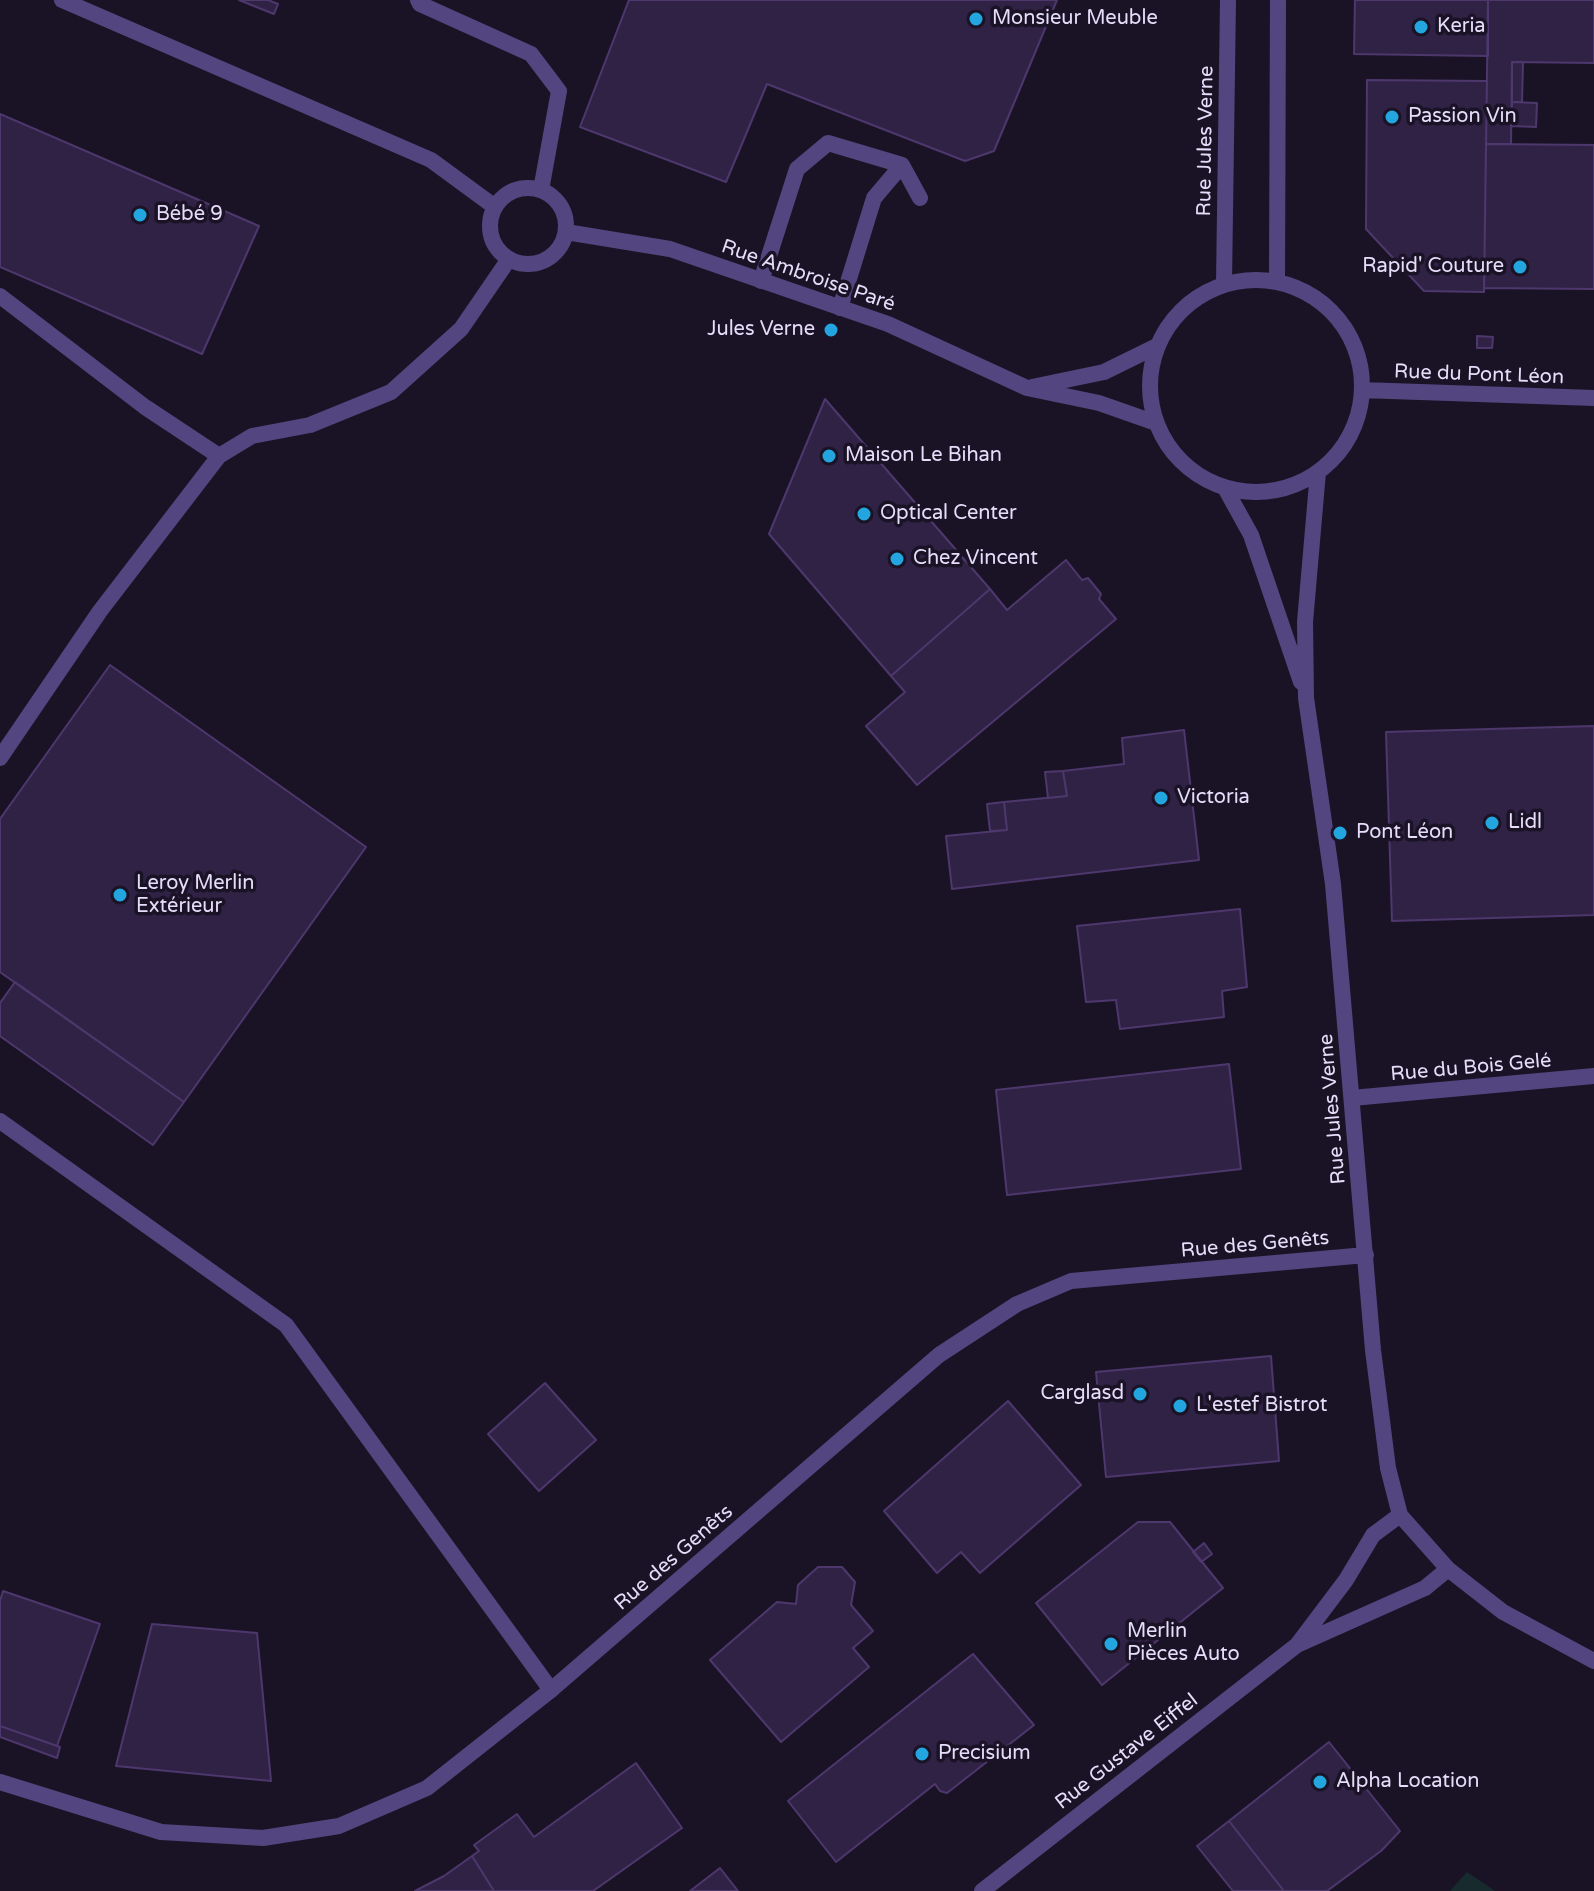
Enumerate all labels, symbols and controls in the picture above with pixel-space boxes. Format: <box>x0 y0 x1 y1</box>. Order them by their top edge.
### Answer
place label: Monsieur Meuble <box>992 7 1158 31</box>
marker: Monsieur Meuble <box>967 10 985 28</box>
place label: Keria <box>1437 15 1486 39</box>
marker: Keria <box>1412 18 1430 36</box>
street label: Rue Jules Verne <box>1193 65 1219 217</box>
place label: Passion Vin <box>1408 105 1517 129</box>
marker: Passion Vin <box>1383 108 1401 126</box>
place label: Bébé 9 <box>156 203 223 227</box>
marker: Bébé 9 <box>131 206 149 224</box>
street label: Rue Ambroise Paré <box>718 235 898 317</box>
place label: Rapid' Couture <box>1362 255 1504 279</box>
marker: Rapid' Couture <box>1511 258 1529 276</box>
place label: Jules Verne <box>707 318 815 342</box>
marker: Jules Verne <box>822 321 840 339</box>
street label: Rue du Pont Léon <box>1394 360 1564 390</box>
place label: Maison Le Bihan <box>845 444 1002 468</box>
marker: Maison Le Bihan <box>820 447 838 465</box>
place label: Optical Center <box>880 502 1017 526</box>
marker: Optical Center <box>855 505 873 523</box>
place label: Chez Vincent <box>913 547 1038 571</box>
marker: Chez Vincent <box>888 550 906 568</box>
place label: Victoria <box>1177 786 1250 810</box>
marker: Victoria <box>1152 789 1170 807</box>
place label: Lidl <box>1508 811 1542 835</box>
marker: Lidl <box>1483 814 1501 832</box>
place label: Pont Léon <box>1356 821 1453 845</box>
marker: Pont Léon <box>1331 824 1349 842</box>
place label: Leroy Merlin Extérieur <box>136 872 254 919</box>
marker: Leroy Merlin Extérieur <box>111 886 129 904</box>
street label: Rue Jules Verne <box>1314 1033 1352 1185</box>
street label: Rue du Bois Gelé <box>1390 1049 1552 1087</box>
street label: Rue des Genêts <box>1180 1227 1330 1263</box>
place label: Carglasd <box>1040 1382 1124 1406</box>
marker: Carglasd <box>1131 1385 1149 1403</box>
place label: L'estef Bistrot <box>1196 1394 1327 1418</box>
marker: L'estef Bistrot <box>1171 1397 1189 1415</box>
street label: Rue des Genêts <box>610 1500 738 1616</box>
place label: Merlin Pièces Auto <box>1127 1620 1240 1667</box>
marker: Merlin Pièces Auto <box>1102 1635 1120 1653</box>
street label: Rue Gustave Eiffel <box>1051 1689 1203 1815</box>
place label: Precisium <box>938 1742 1031 1766</box>
marker: Precisium <box>913 1745 931 1763</box>
place label: Alpha Location <box>1336 1770 1479 1794</box>
marker: Alpha Location <box>1311 1773 1329 1791</box>

